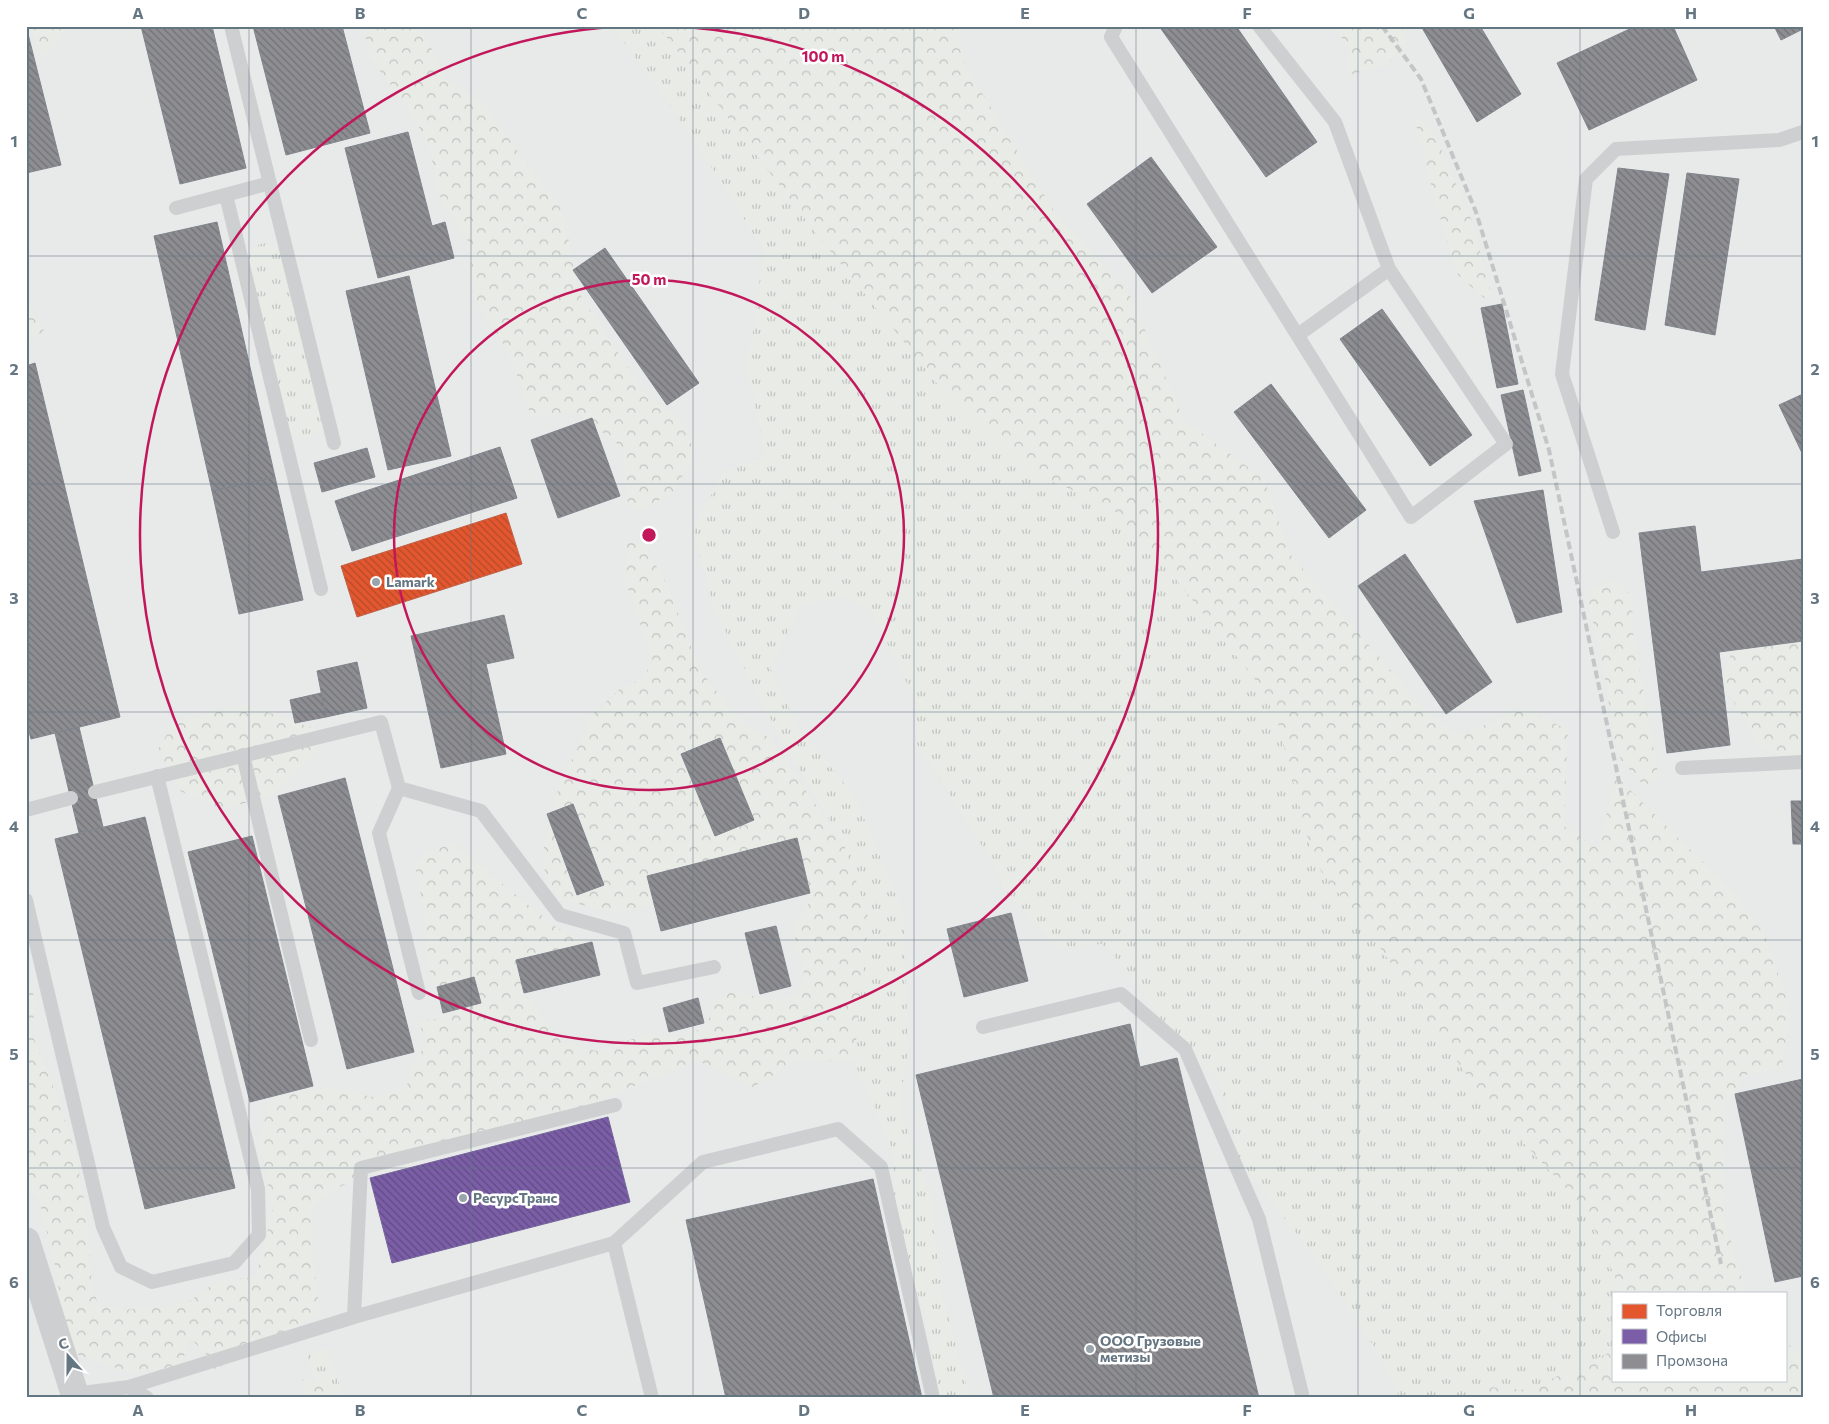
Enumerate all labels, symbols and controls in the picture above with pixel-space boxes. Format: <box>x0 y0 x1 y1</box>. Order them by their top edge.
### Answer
text: A <box>132 3 144 22</box>
text: B <box>355 3 366 22</box>
text: C <box>577 3 588 22</box>
text: D <box>798 3 810 22</box>
text: E <box>1020 3 1030 22</box>
text: F <box>1242 3 1252 22</box>
text: G <box>1463 3 1475 22</box>
text: H <box>1685 3 1697 22</box>
text: 100 m <box>802 47 844 65</box>
text: 1 <box>10 131 18 150</box>
text: 1 <box>1811 131 1819 150</box>
text: 50 m <box>632 270 666 288</box>
text: 2 <box>9 359 19 378</box>
text: 2 <box>1810 359 1820 378</box>
centre of rings <box>640 526 658 544</box>
place label: Lamark <box>386 573 435 590</box>
marker: Lamark <box>370 576 382 588</box>
text: 3 <box>9 588 19 607</box>
text: 3 <box>1810 588 1820 607</box>
text: 4 <box>9 816 19 835</box>
text: 4 <box>1810 816 1820 835</box>
text: 5 <box>9 1044 19 1063</box>
text: 5 <box>1810 1044 1820 1063</box>
place label: РесурсТранс <box>473 1189 558 1206</box>
marker: РесурсТранс <box>457 1192 469 1204</box>
text: 6 <box>9 1272 19 1291</box>
text: 6 <box>1810 1272 1820 1291</box>
legend <box>1612 1292 1786 1382</box>
text: Торговля <box>1656 1301 1722 1319</box>
text: Офисы <box>1656 1327 1707 1345</box>
north arrow <box>42 1332 92 1382</box>
place label: ООО Грузовые метизы <box>1100 1332 1201 1365</box>
text: С <box>56 1334 71 1353</box>
marker: ООО Грузовые метизы <box>1084 1343 1096 1355</box>
text: Промзона <box>1656 1351 1728 1369</box>
text: A <box>132 1400 144 1419</box>
text: B <box>355 1400 366 1419</box>
text: C <box>577 1400 588 1419</box>
text: D <box>798 1400 810 1419</box>
text: E <box>1020 1400 1030 1419</box>
text: F <box>1242 1400 1252 1419</box>
text: G <box>1463 1400 1475 1419</box>
text: H <box>1685 1400 1697 1419</box>

